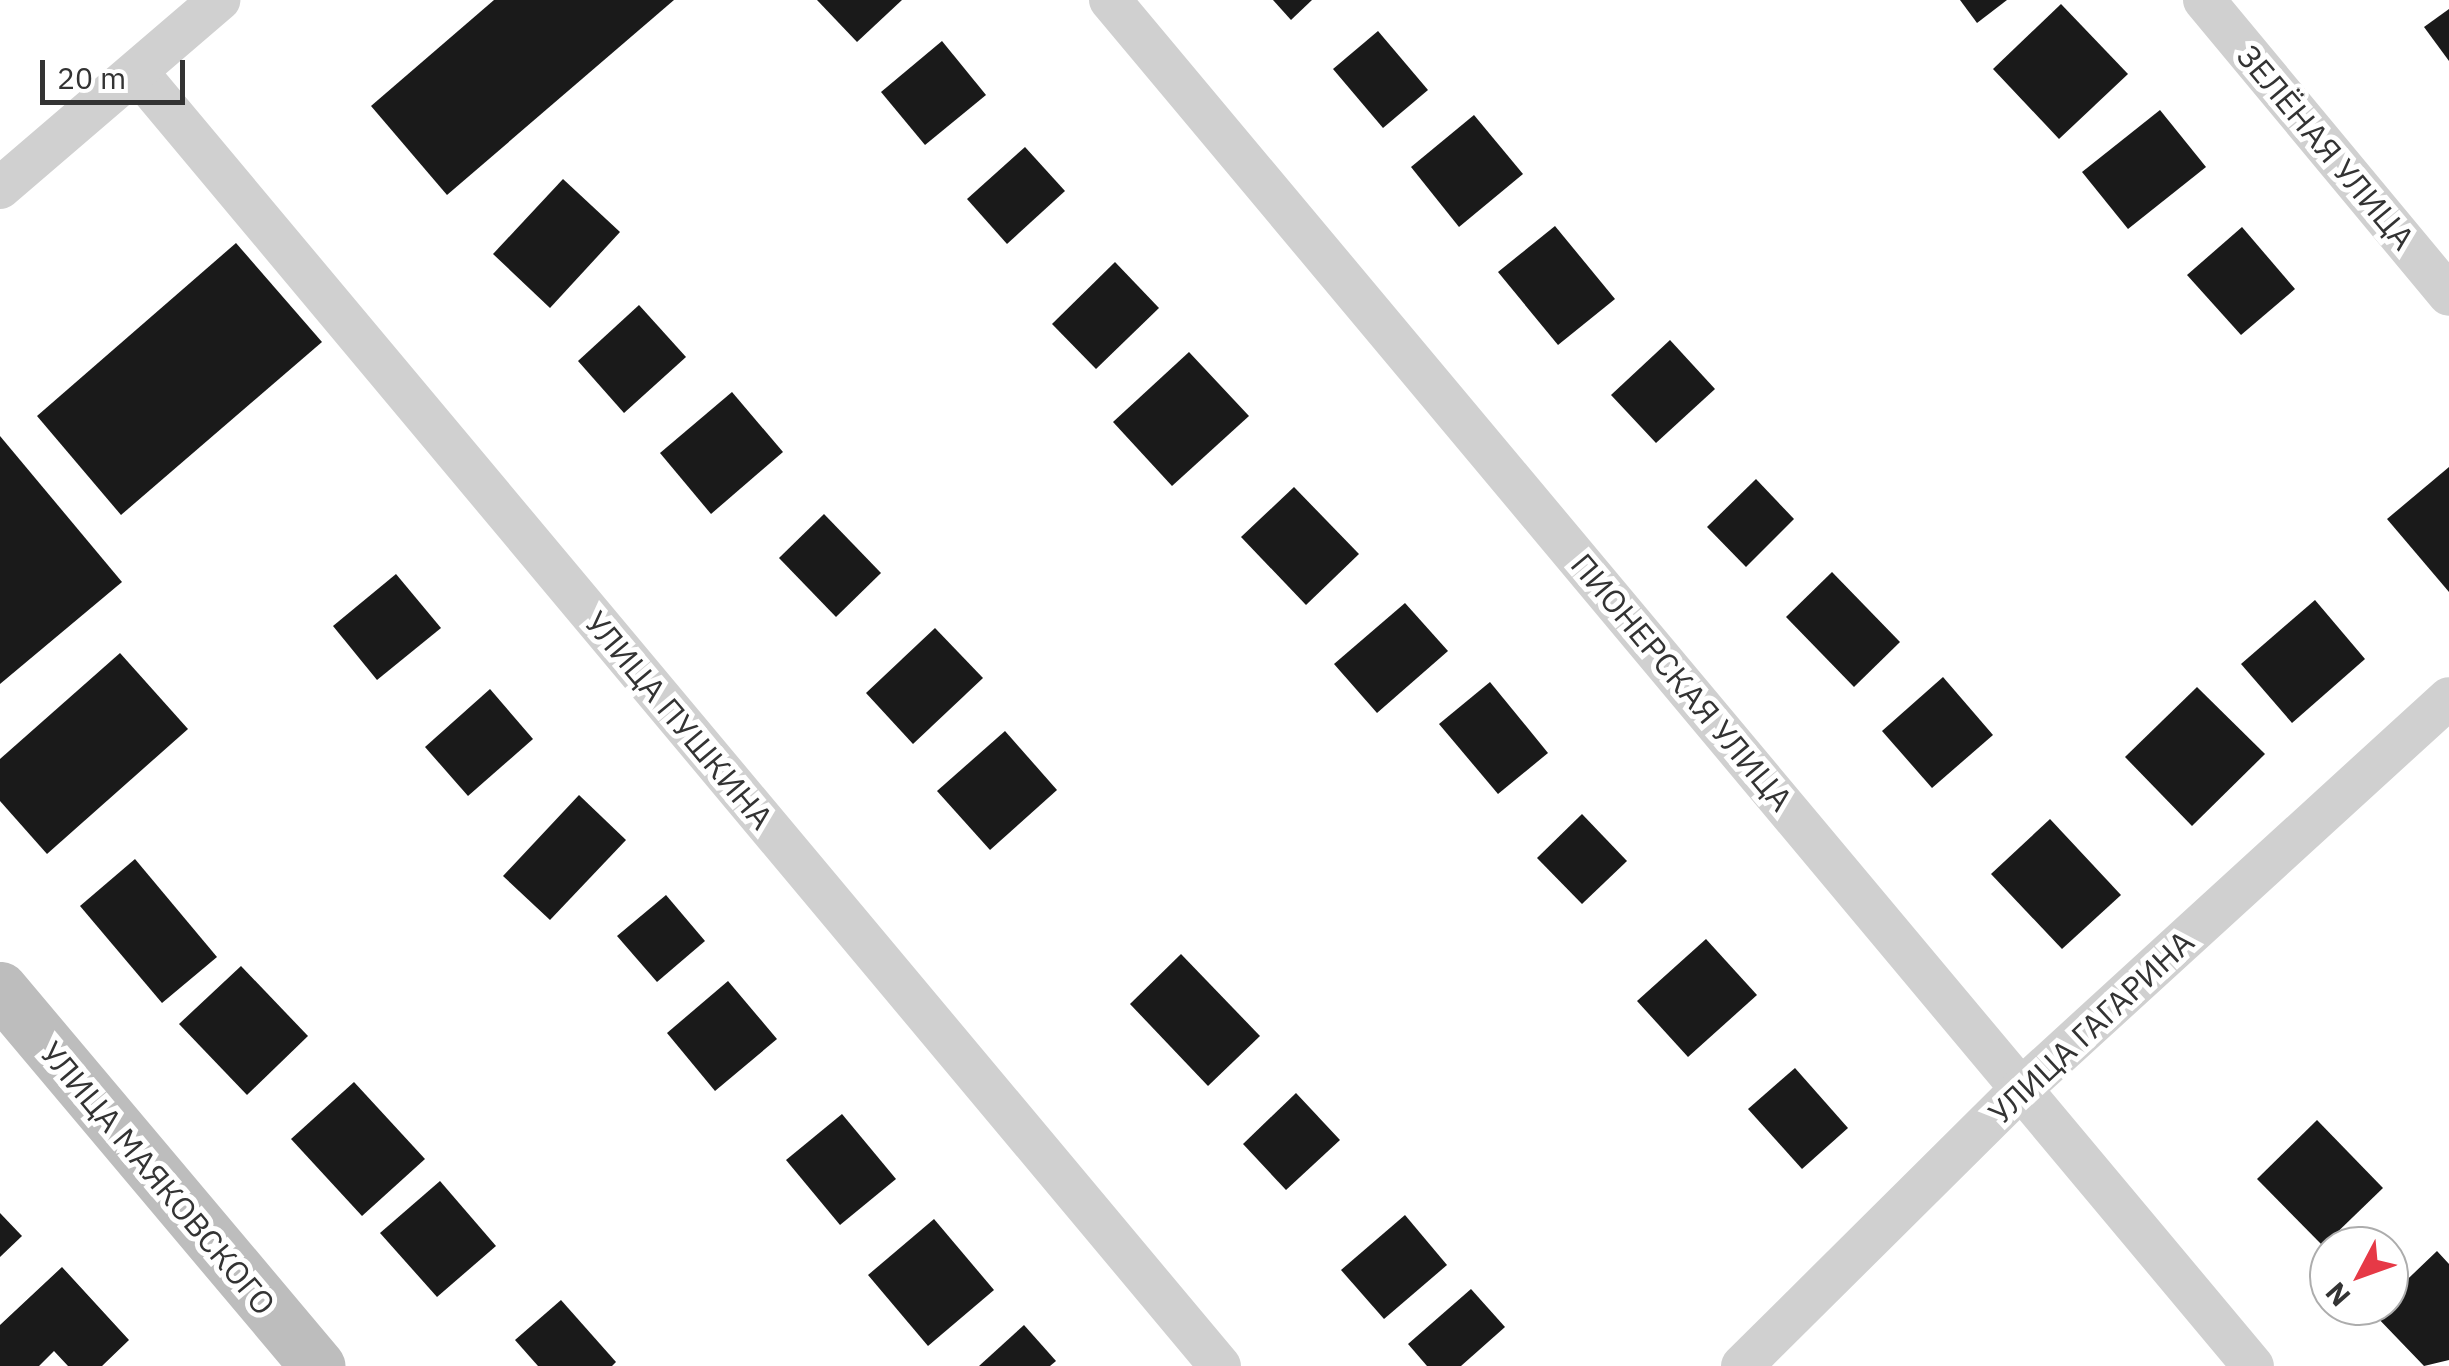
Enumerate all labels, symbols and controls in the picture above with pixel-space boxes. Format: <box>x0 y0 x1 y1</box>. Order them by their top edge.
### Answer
street label: ЗЕЛЁНАЯ УЛИЦА <box>2229 37 2423 257</box>
scale bar <box>45 40 190 102</box>
text: 20 m <box>57 58 126 97</box>
street label: ПИОНЕРСКАЯ УЛИЦА <box>1563 546 1801 818</box>
street label: УЛИЦА ПУШКИНА <box>577 603 781 837</box>
street label: УЛИЦА ГАГАРИНА <box>1981 922 2201 1132</box>
street label: УЛИЦА МАЯКОВСКОГО <box>33 1034 283 1322</box>
north arrow <box>2309 1226 2409 1326</box>
text: N <box>2317 1275 2358 1314</box>

